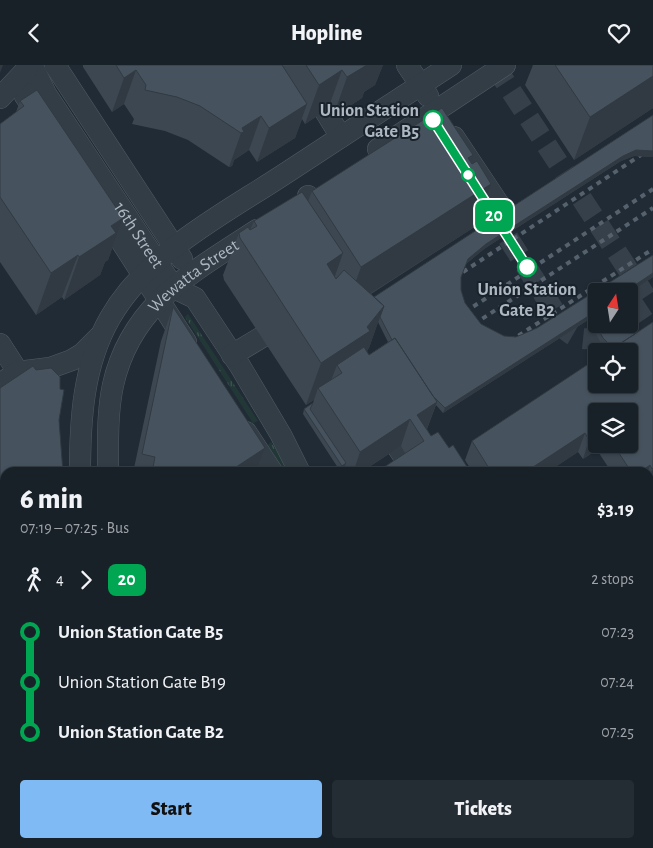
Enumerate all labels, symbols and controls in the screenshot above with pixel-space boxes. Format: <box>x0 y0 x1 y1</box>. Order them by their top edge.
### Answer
icon: back <box>20 19 48 47</box>
icon: heart <box>605 19 633 47</box>
text: Hopline <box>291 22 362 44</box>
place label: Union Station Gate B5 <box>320 102 419 141</box>
marker: Union Station Gate B5 <box>423 110 443 130</box>
unlabelled marker <box>461 168 475 182</box>
street label: 16th Street <box>110 199 166 272</box>
line badge: 20 <box>472 200 516 232</box>
text: 20 <box>485 207 503 225</box>
street label: Wewatta Street <box>145 236 242 317</box>
marker: Union Station Gate B2 <box>517 257 537 277</box>
place label: Union Station Gate B2 <box>477 281 577 320</box>
north arrow <box>588 283 638 333</box>
map controls <box>588 283 638 453</box>
button: locate <box>588 343 638 393</box>
button: layers <box>588 403 638 453</box>
text: 6 min <box>20 486 83 514</box>
text: $3.19 <box>597 500 634 519</box>
text: 07:19 – 07:25 · Bus <box>20 520 129 536</box>
icon: walk <box>20 566 48 594</box>
icon: forward <box>72 566 100 594</box>
text: 4 <box>56 571 64 587</box>
text: 20 <box>118 571 136 589</box>
text: 2 stops <box>591 571 634 587</box>
text: Union Station Gate B5 <box>58 623 223 642</box>
text: 07:23 <box>601 624 634 640</box>
text: Union Station Gate B19 <box>58 673 226 692</box>
text: 07:24 <box>600 674 634 690</box>
text: Union Station Gate B2 <box>58 723 224 742</box>
text: 07:25 <box>601 724 634 740</box>
button: Start <box>20 780 322 838</box>
button: Tickets <box>332 780 634 838</box>

